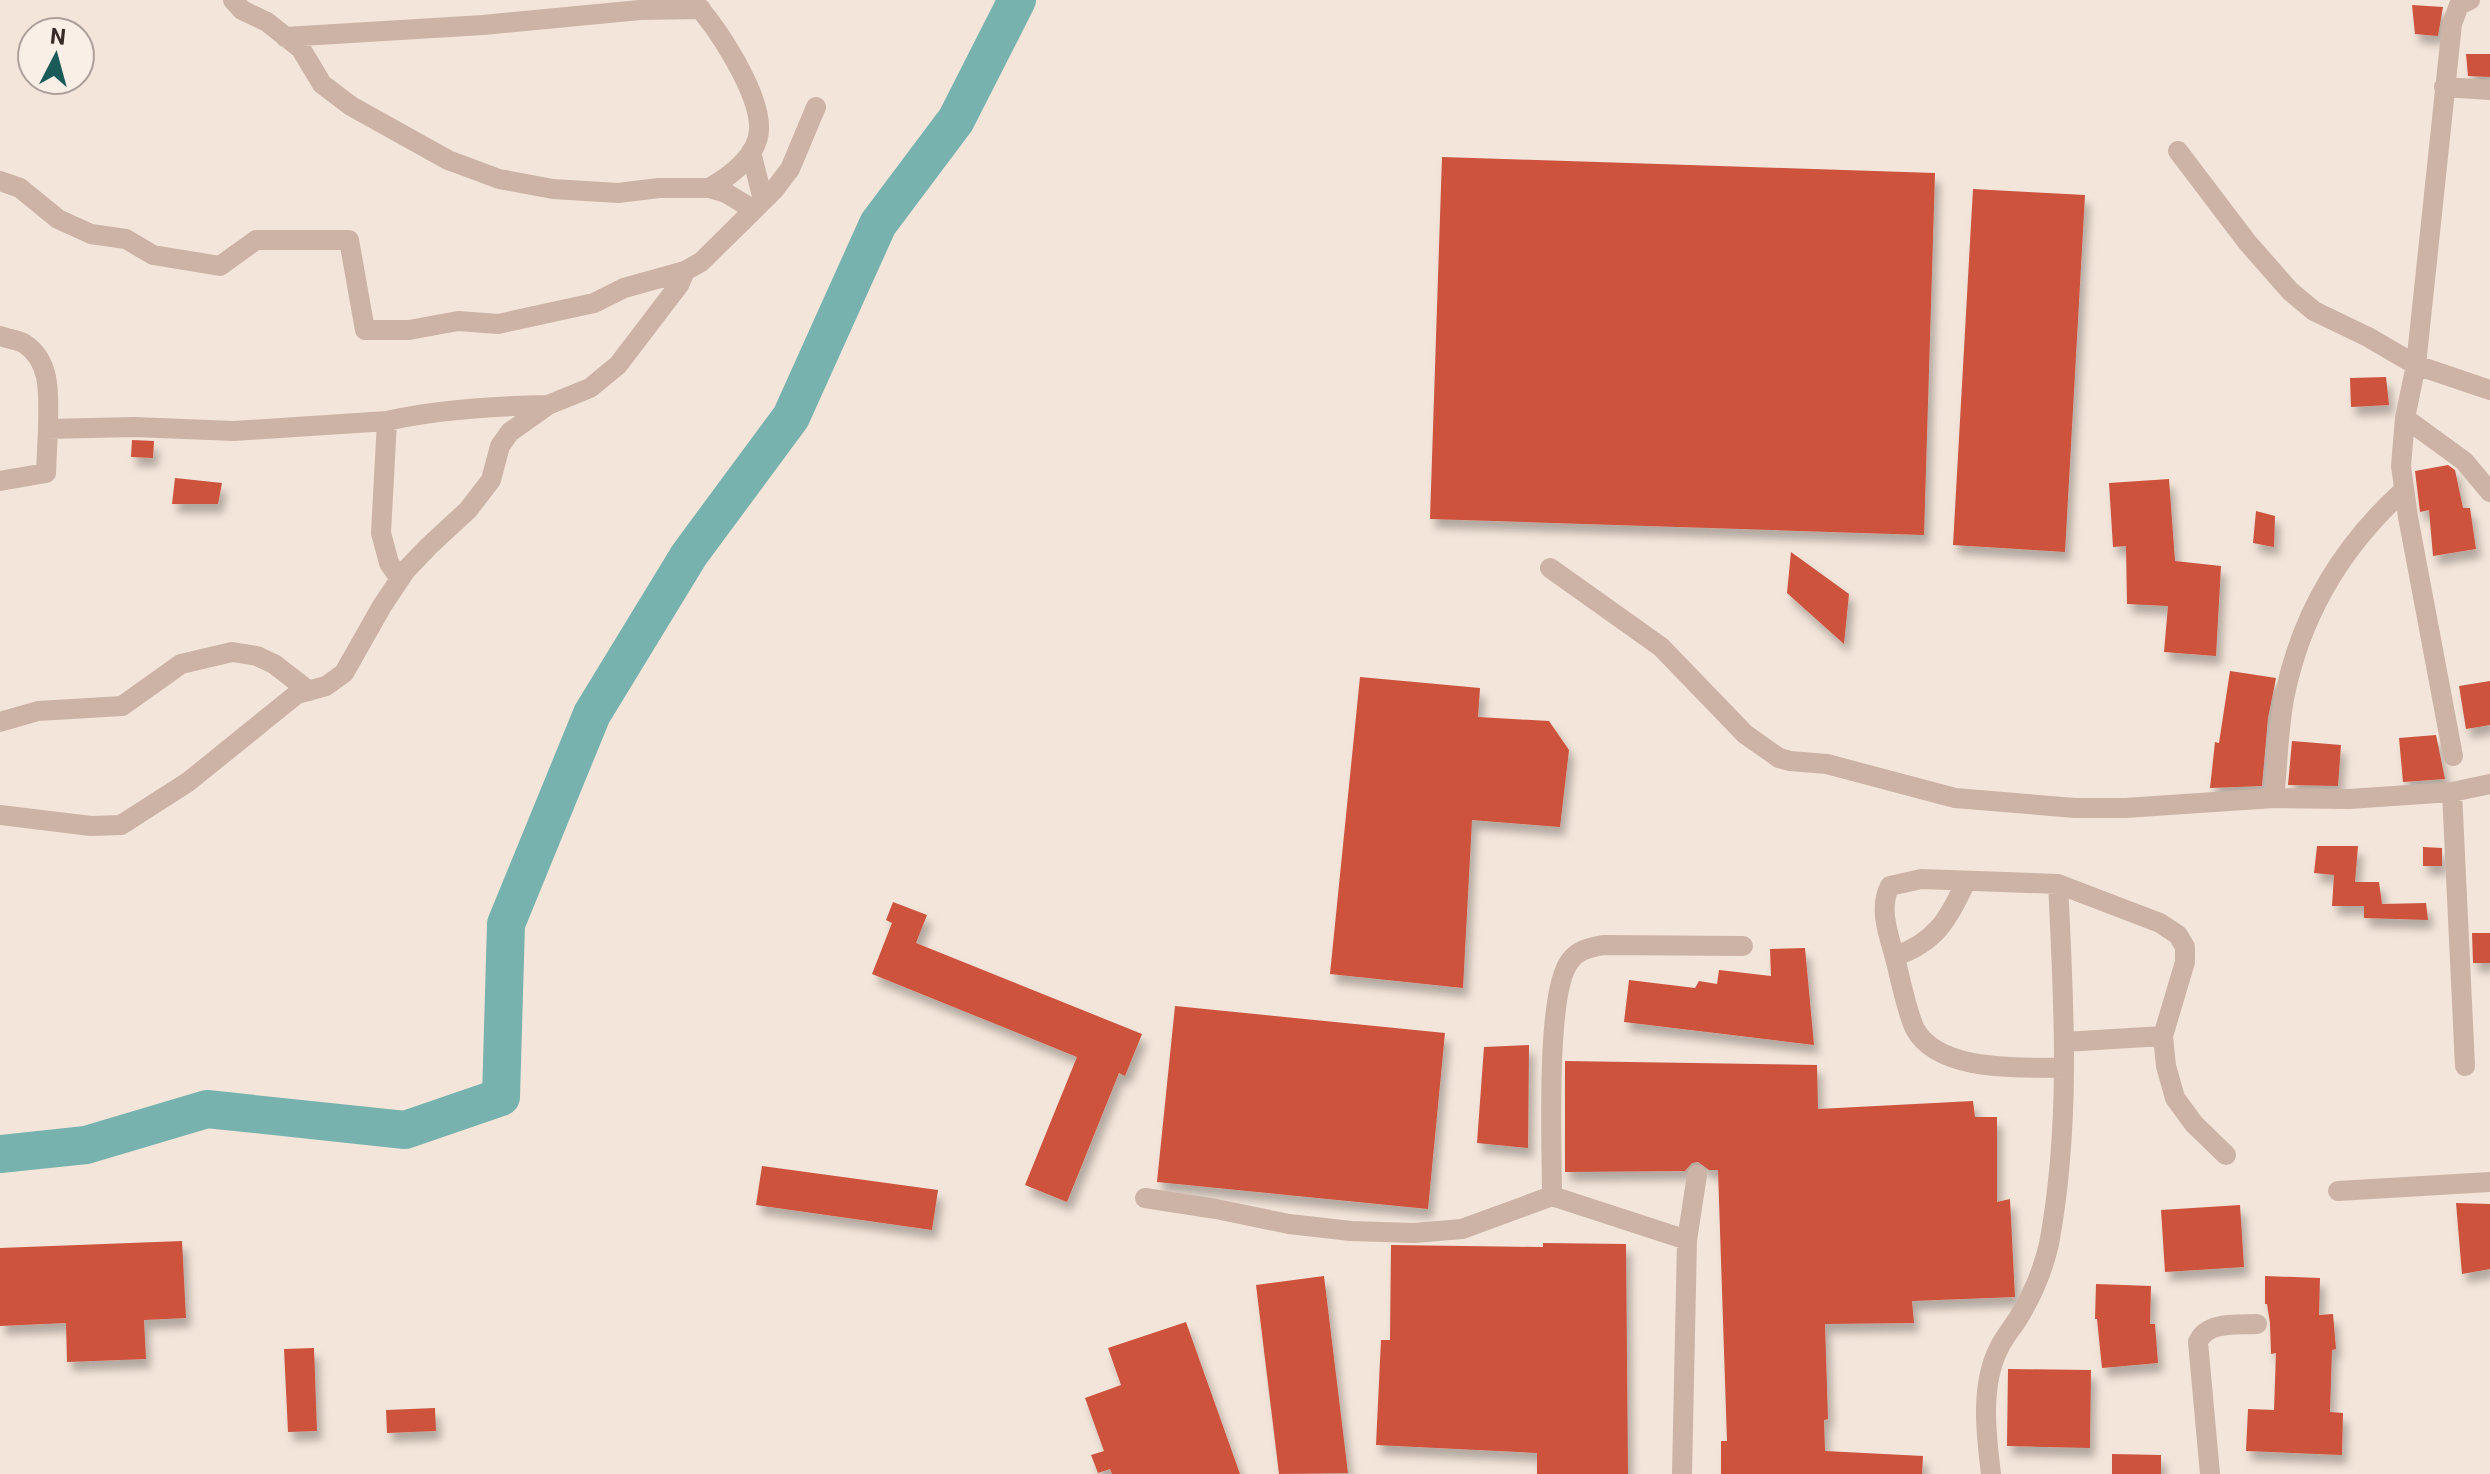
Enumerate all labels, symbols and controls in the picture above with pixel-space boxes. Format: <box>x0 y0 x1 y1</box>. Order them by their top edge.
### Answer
north arrow <box>16 16 96 96</box>
text: N <box>49 23 67 50</box>

